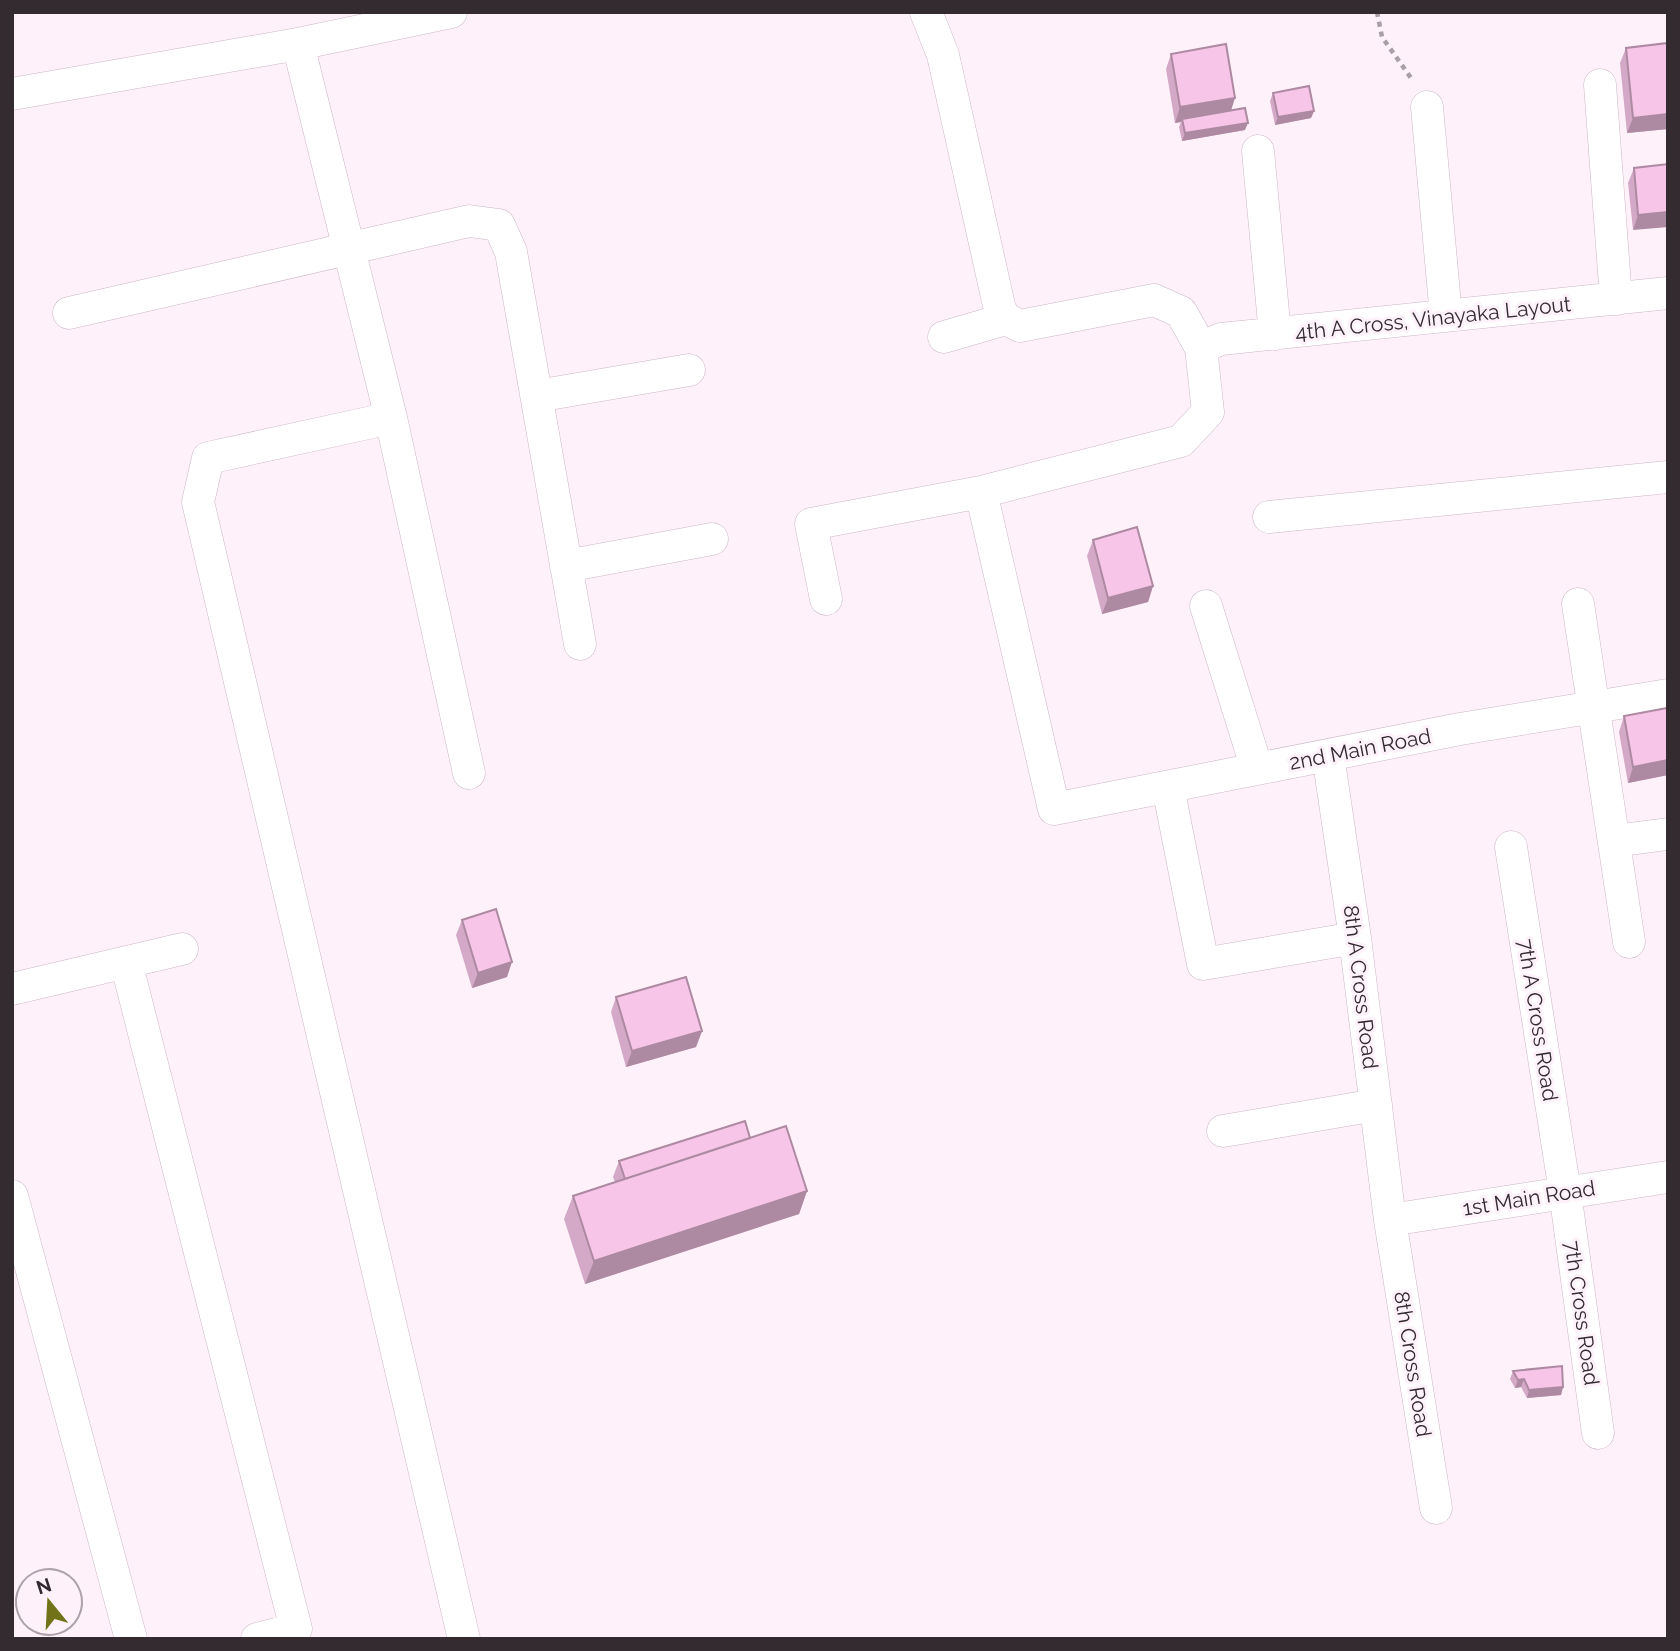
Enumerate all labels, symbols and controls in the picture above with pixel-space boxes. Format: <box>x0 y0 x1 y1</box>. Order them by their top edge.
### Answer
street label: 4th A Cross, Vinayaka Layout <box>1294 291 1572 345</box>
street label: 2nd Main Road <box>1287 723 1433 775</box>
street label: 8th A Cross Road <box>1339 903 1383 1071</box>
street label: 7th A Cross Road <box>1513 937 1563 1103</box>
street label: 1st Main Road <box>1461 1175 1597 1221</box>
street label: 7th Cross Road <box>1559 1239 1605 1387</box>
street label: 8th Cross Road <box>1389 1289 1437 1439</box>
north arrow <box>14 1567 84 1637</box>
text: N <box>33 1573 54 1599</box>

